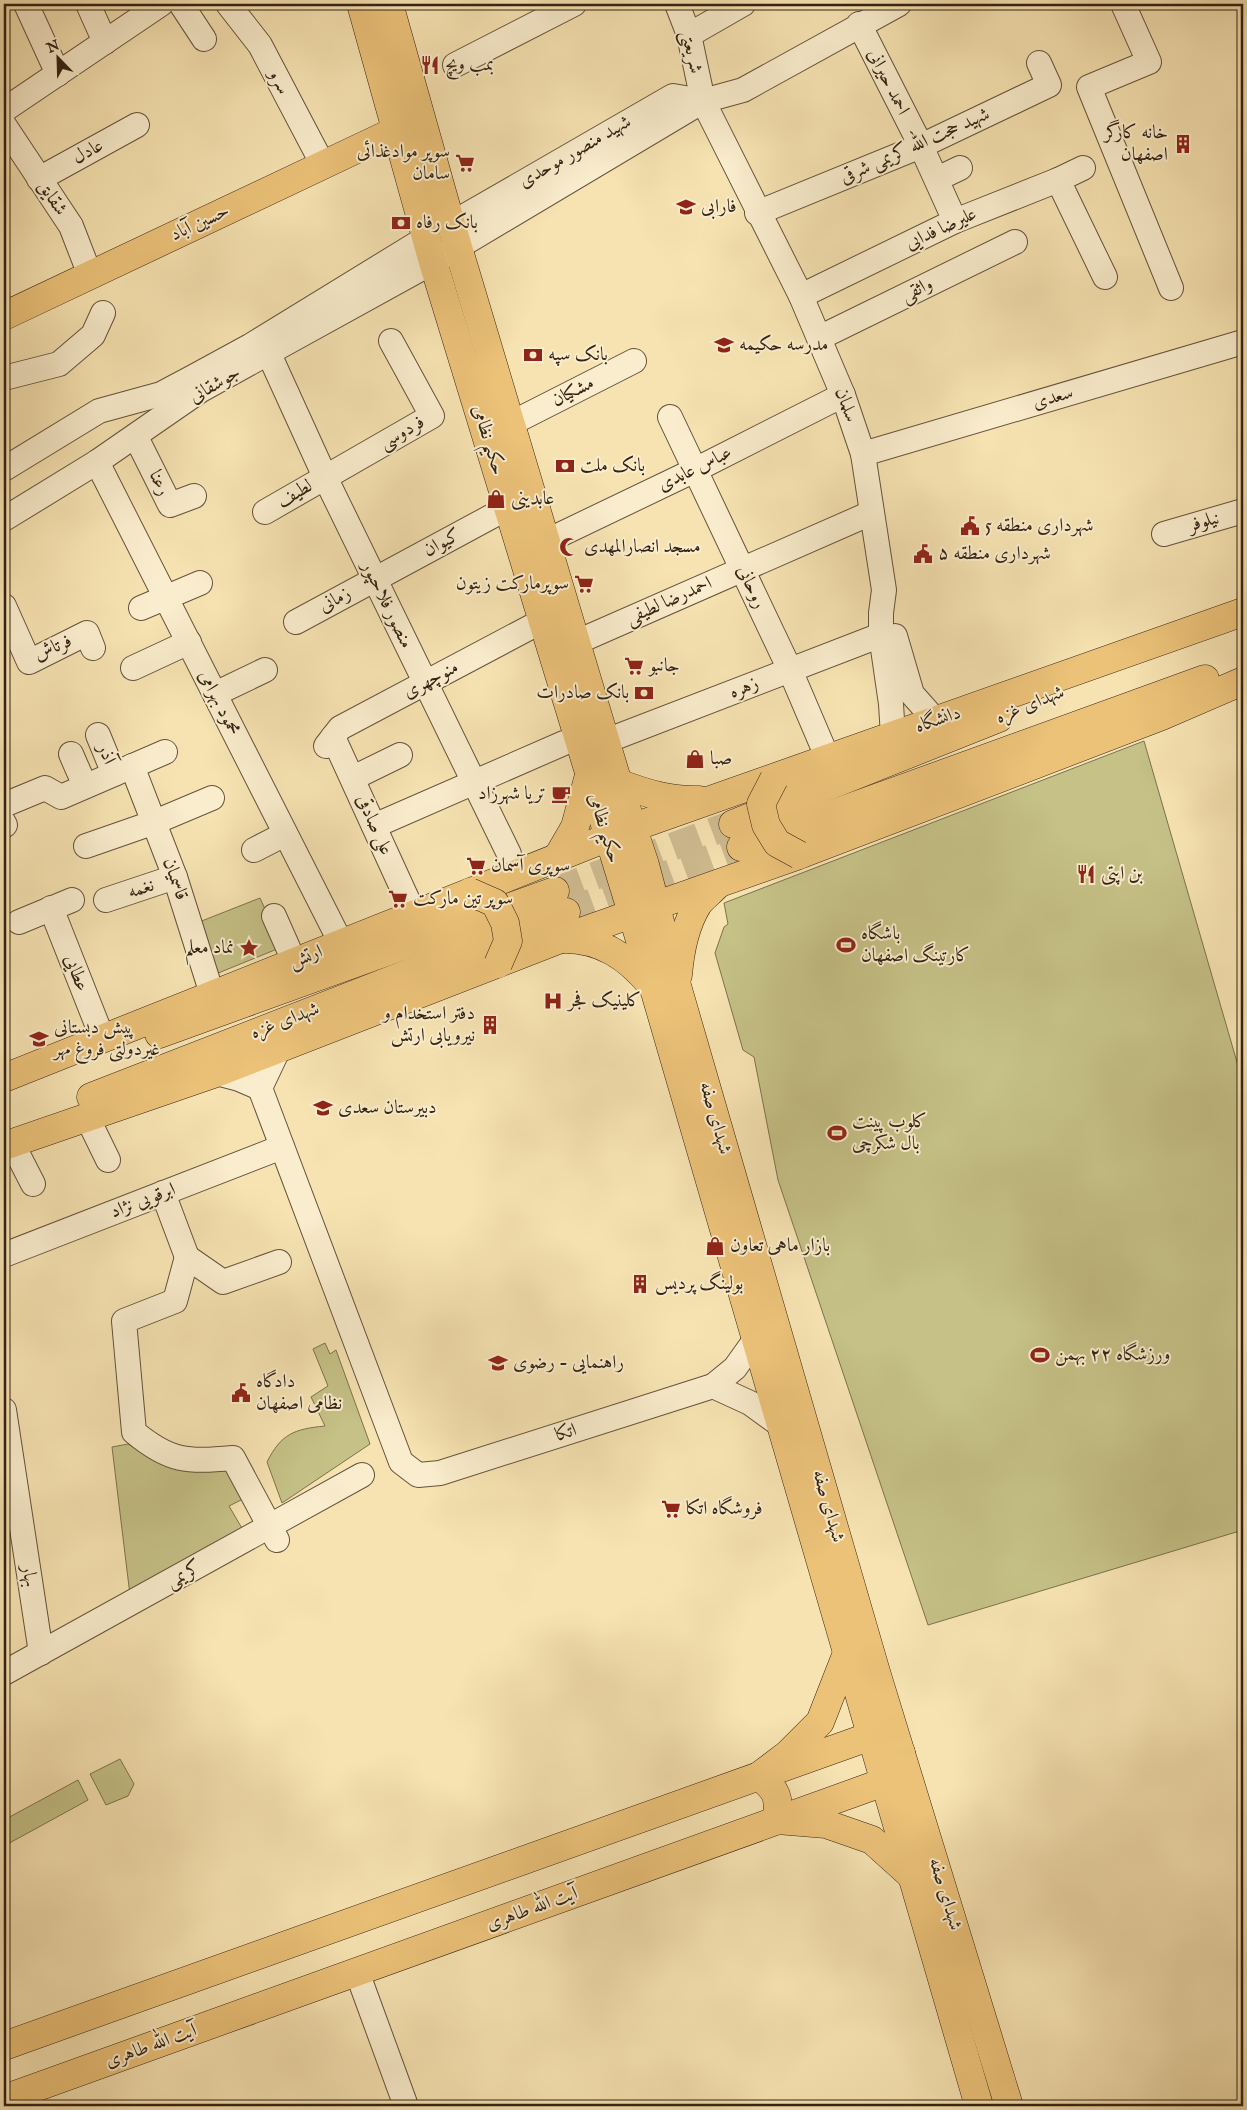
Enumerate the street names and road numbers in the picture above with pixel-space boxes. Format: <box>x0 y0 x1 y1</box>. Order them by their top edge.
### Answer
street label: شریعتی <box>674 28 708 76</box>
street label: احمد حیرانی <box>861 45 915 119</box>
street label: سرو <box>262 64 295 99</box>
street label: شهید حجت الله کریمی شرقی <box>835 99 994 190</box>
street label: شهید منصور موحدی <box>514 110 636 194</box>
street label: عادل <box>68 134 108 170</box>
street label: شقایق <box>32 176 72 220</box>
street label: حسین آباد <box>167 199 233 247</box>
street label: علیرضا فدایی <box>902 202 980 256</box>
street label: واثقی <box>897 272 937 308</box>
street label: جوشقانی <box>185 361 245 409</box>
street label: مشکیان <box>548 371 598 413</box>
street label: سعدی <box>1030 381 1076 415</box>
street label: سلمان <box>829 384 863 426</box>
street label: حکیم نظامی <box>460 402 510 480</box>
street label: فردوسی <box>375 410 429 456</box>
street label: عباس عابدی <box>654 441 736 497</box>
street label: رعنا <box>143 466 175 500</box>
street label: لطیف <box>273 474 317 514</box>
street label: نیلوفر <box>1184 506 1222 538</box>
street label: کیوان <box>419 523 465 563</box>
street label: منصور فلاحپور <box>355 556 418 652</box>
street label: روحانی <box>731 562 771 612</box>
street label: احمدرضا لطیفی <box>622 571 716 631</box>
street label: زمانی <box>315 582 355 618</box>
street label: فرتاش <box>30 629 76 667</box>
street label: منوچهری <box>399 655 463 705</box>
street label: محمود بهرامی <box>192 666 246 740</box>
street label: زهره <box>726 671 762 705</box>
street label: شهدای غزه <box>992 680 1068 730</box>
street label: دانشگاه <box>911 699 964 739</box>
street label: آذر <box>90 738 122 770</box>
street label: حکیم نظامی <box>576 790 626 868</box>
street label: علی صادقی <box>349 791 398 859</box>
street label: قاسمیان <box>157 855 193 903</box>
street label: نغمه <box>125 873 157 905</box>
street label: ارتش <box>286 940 326 974</box>
street label: عطایی <box>58 951 94 995</box>
street label: شهدای غزه <box>247 997 323 1045</box>
street label: شهدای صفه <box>693 1079 737 1157</box>
street label: ابرقویی نژاد <box>107 1178 179 1224</box>
street label: اتکا <box>552 1418 580 1448</box>
street label: شهدای صفه <box>806 1467 850 1545</box>
street label: کریمی <box>162 1556 206 1594</box>
street label: بهار <box>15 1561 43 1589</box>
street label: شهدای صفه <box>923 1855 967 1933</box>
street label: آیت الله طاهری <box>482 1877 583 1937</box>
street label: آیت الله طاهری <box>101 2014 202 2074</box>

